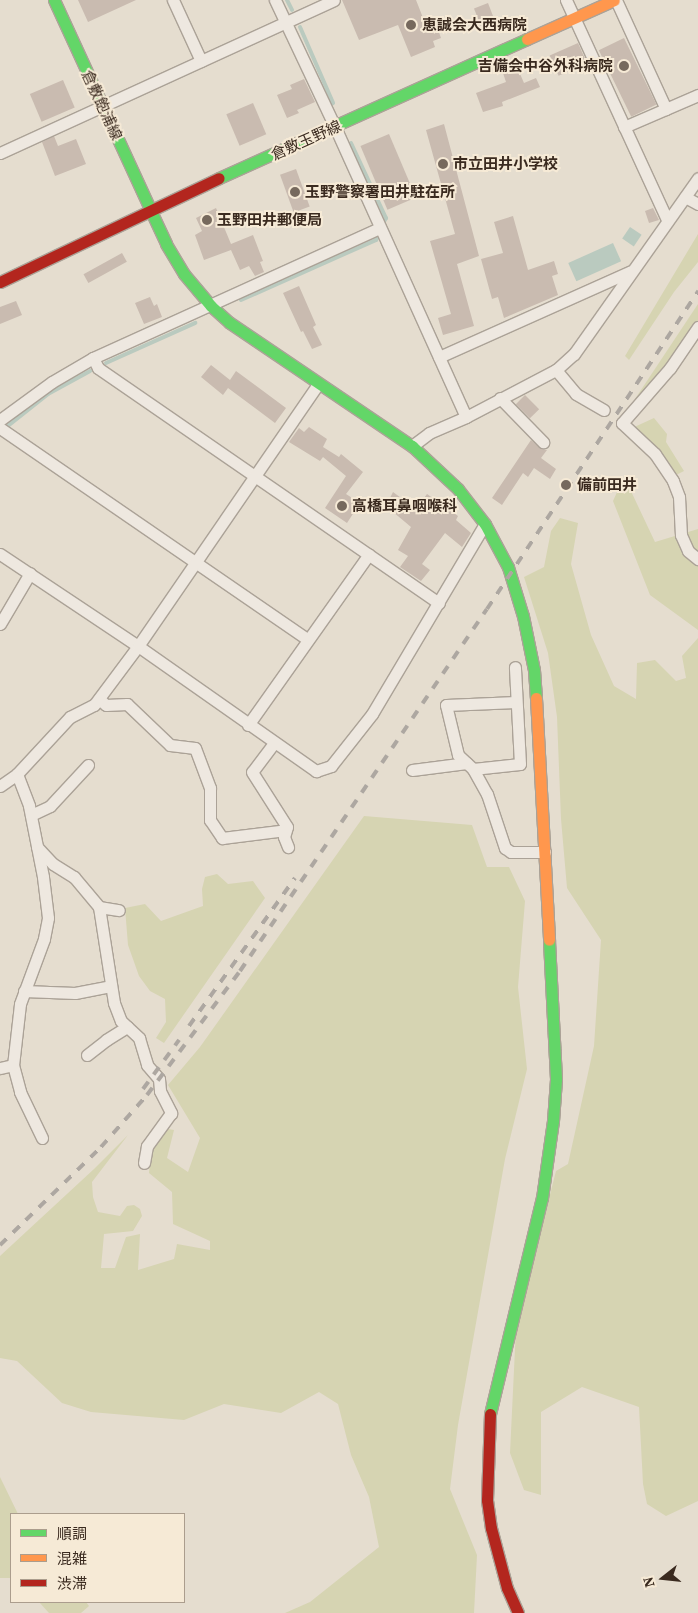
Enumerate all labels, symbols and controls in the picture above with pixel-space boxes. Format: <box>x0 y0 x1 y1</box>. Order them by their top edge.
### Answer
place label: 恵誠会大西病院 <box>422 16 527 34</box>
marker: 恵誠会大西病院 <box>404 18 418 32</box>
place label: 吉備会中谷外科病院 <box>478 57 613 75</box>
marker: 吉備会中谷外科病院 <box>617 59 631 73</box>
street label: 倉敷飽浦線 <box>78 67 126 143</box>
street label: 倉敷玉野線 <box>268 117 344 163</box>
place label: 市立田井小学校 <box>453 155 558 173</box>
marker: 市立田井小学校 <box>437 158 449 170</box>
place label: 玉野警察署田井駐在所 <box>305 183 455 201</box>
marker: 玉野警察署田井駐在所 <box>289 186 301 198</box>
place label: 玉野田井郵便局 <box>217 211 322 229</box>
marker: 玉野田井郵便局 <box>201 214 213 226</box>
place label: 備前田井 <box>577 476 637 494</box>
marker: 備前田井 <box>559 478 573 492</box>
place label: 高橋耳鼻咽喉科 <box>352 497 457 515</box>
marker: 高橋耳鼻咽喉科 <box>336 500 348 512</box>
legend <box>10 1513 185 1603</box>
text: 順調 <box>57 1523 87 1544</box>
text: 混雑 <box>57 1548 87 1569</box>
north arrow <box>638 1553 688 1603</box>
text: 渋滞 <box>57 1573 87 1594</box>
text: N <box>638 1574 660 1590</box>

